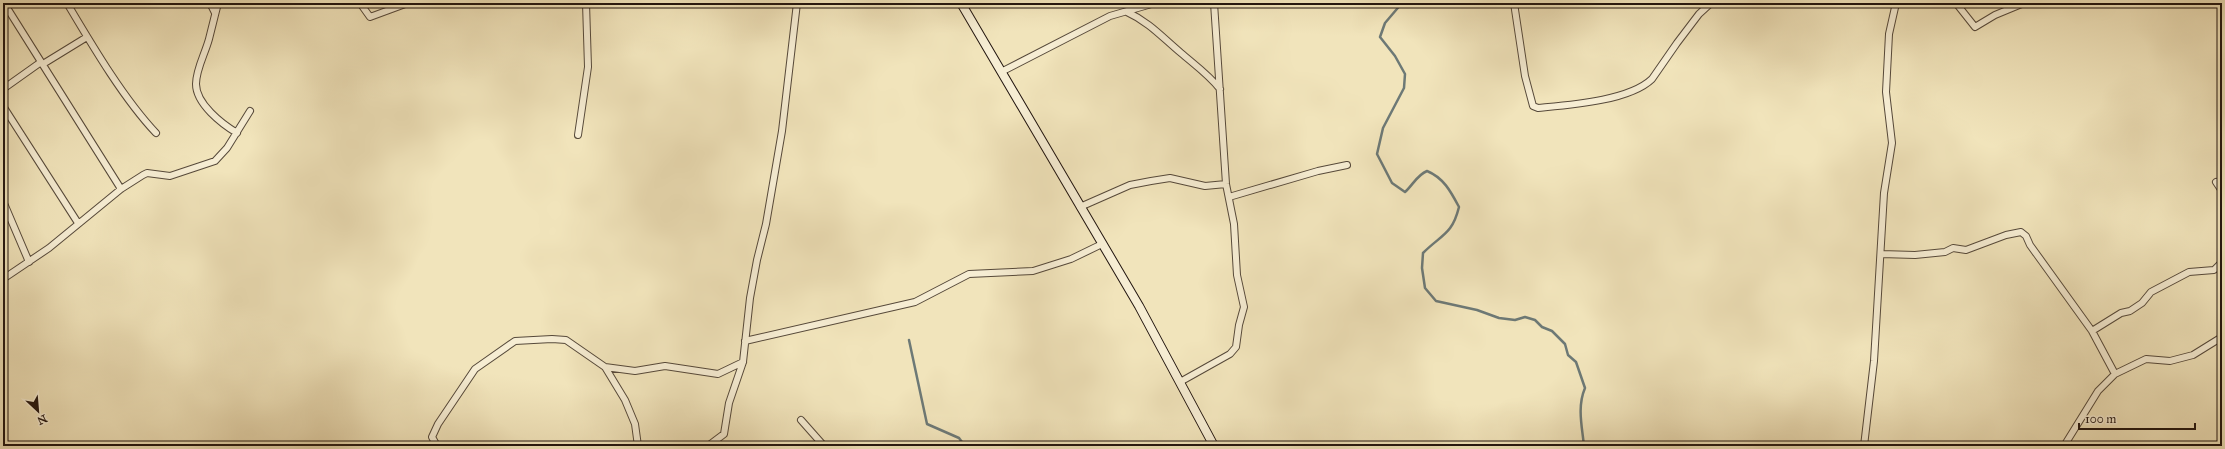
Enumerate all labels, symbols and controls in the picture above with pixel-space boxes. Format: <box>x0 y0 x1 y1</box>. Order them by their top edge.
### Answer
north arrow <box>18 391 58 431</box>
scale bar <box>2079 405 2195 431</box>
text: N <box>35 412 49 428</box>
text: 100 m <box>2085 412 2116 426</box>

